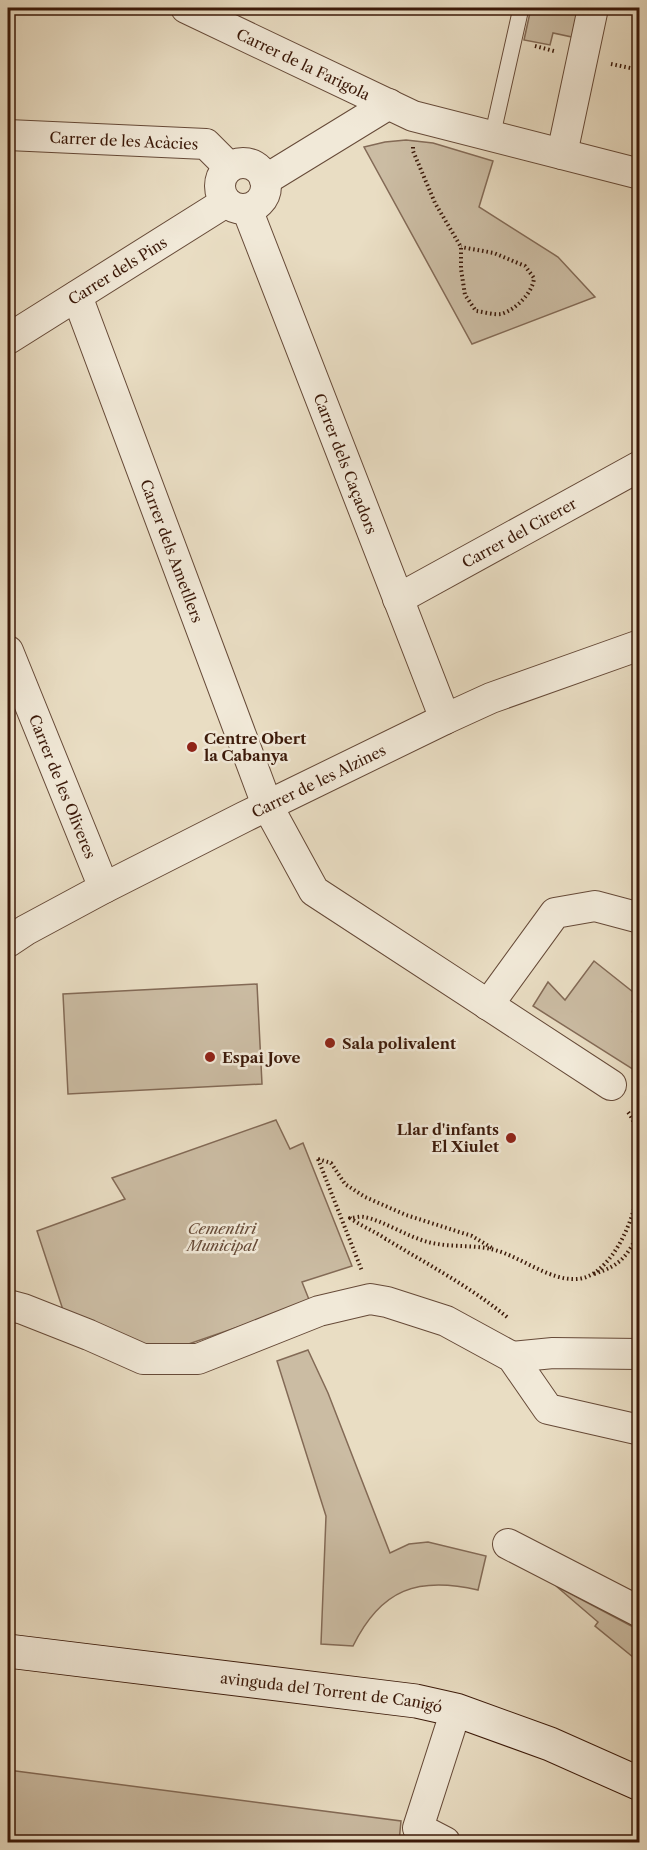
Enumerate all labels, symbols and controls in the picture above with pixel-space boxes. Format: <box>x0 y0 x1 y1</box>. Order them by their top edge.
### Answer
street label: Carrer de la Farigola <box>234 24 373 104</box>
street label: Carrer de les Acàcies <box>49 127 199 153</box>
street label: Carrer dels Pins <box>64 232 170 309</box>
street label: Carrer dels Caçadors <box>310 390 382 537</box>
street label: Carrer dels Ametllers <box>137 477 207 625</box>
street label: Carrer del Cirerer <box>458 493 580 572</box>
street label: Carrer de les Oliveres <box>25 711 100 861</box>
place label: Centre Obert la Cabanya <box>204 729 306 765</box>
marker: Centre Obert la Cabanya <box>185 740 199 754</box>
street label: Carrer de les Alzines <box>248 740 389 821</box>
place label: Sala polivalent <box>342 1034 456 1053</box>
marker: Sala polivalent <box>323 1036 337 1050</box>
place label: Espai Jove <box>222 1048 300 1067</box>
marker: Espai Jove <box>203 1050 217 1064</box>
place label: Llar d'infants El Xiulet <box>397 1120 499 1156</box>
marker: Llar d'infants El Xiulet <box>504 1131 518 1145</box>
park label: Cementiri Municipal <box>185 1219 259 1255</box>
street label: avinguda del Torrent de Canigó <box>219 1668 444 1716</box>

